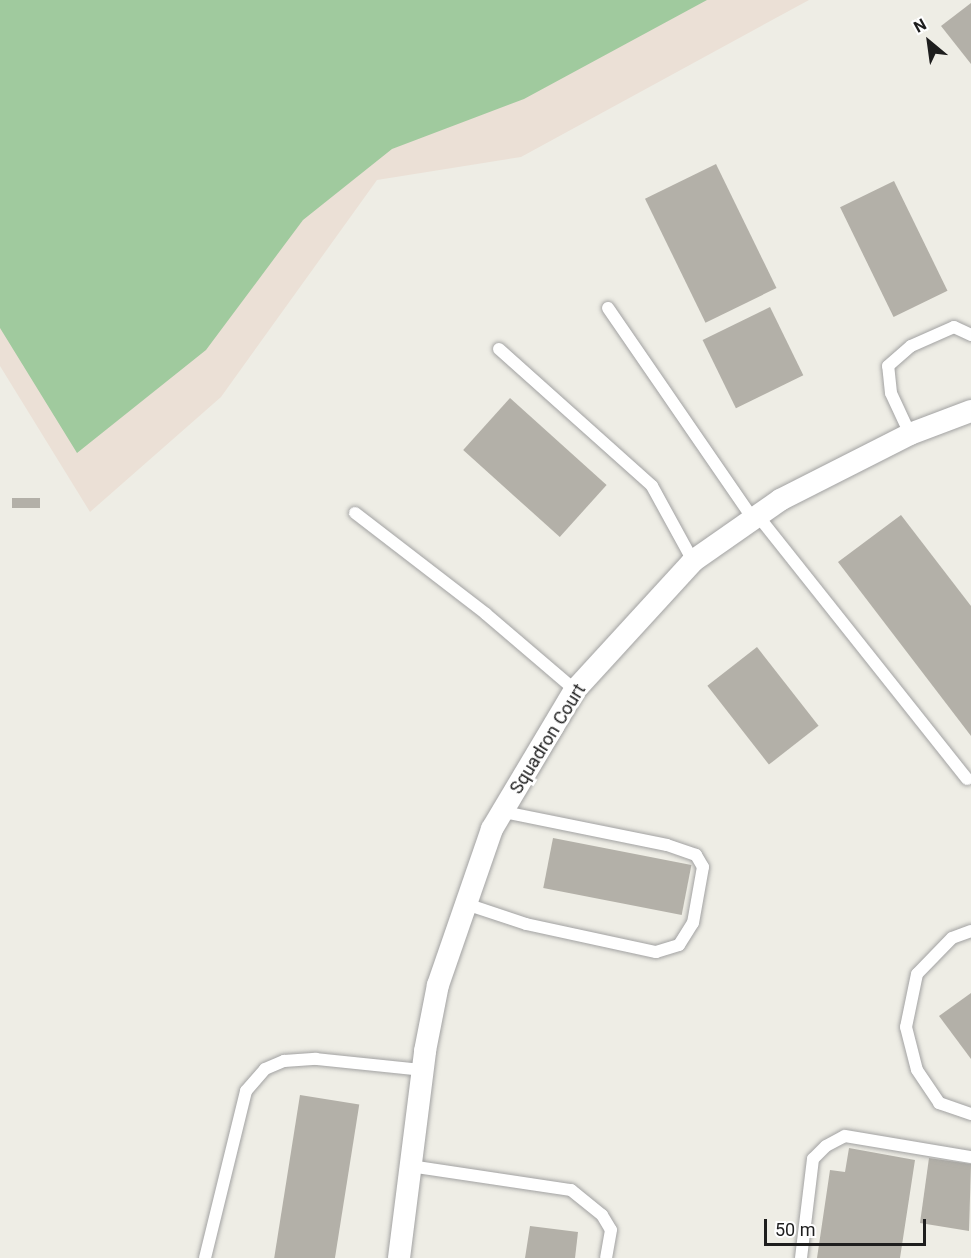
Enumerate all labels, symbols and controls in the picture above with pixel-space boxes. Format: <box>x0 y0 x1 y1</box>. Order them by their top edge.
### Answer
north arrow <box>899 12 959 72</box>
text: N <box>910 15 930 37</box>
street label: Squadron Court <box>506 680 590 798</box>
scale bar <box>767 1207 929 1245</box>
text: 50 m <box>775 1219 815 1240</box>

